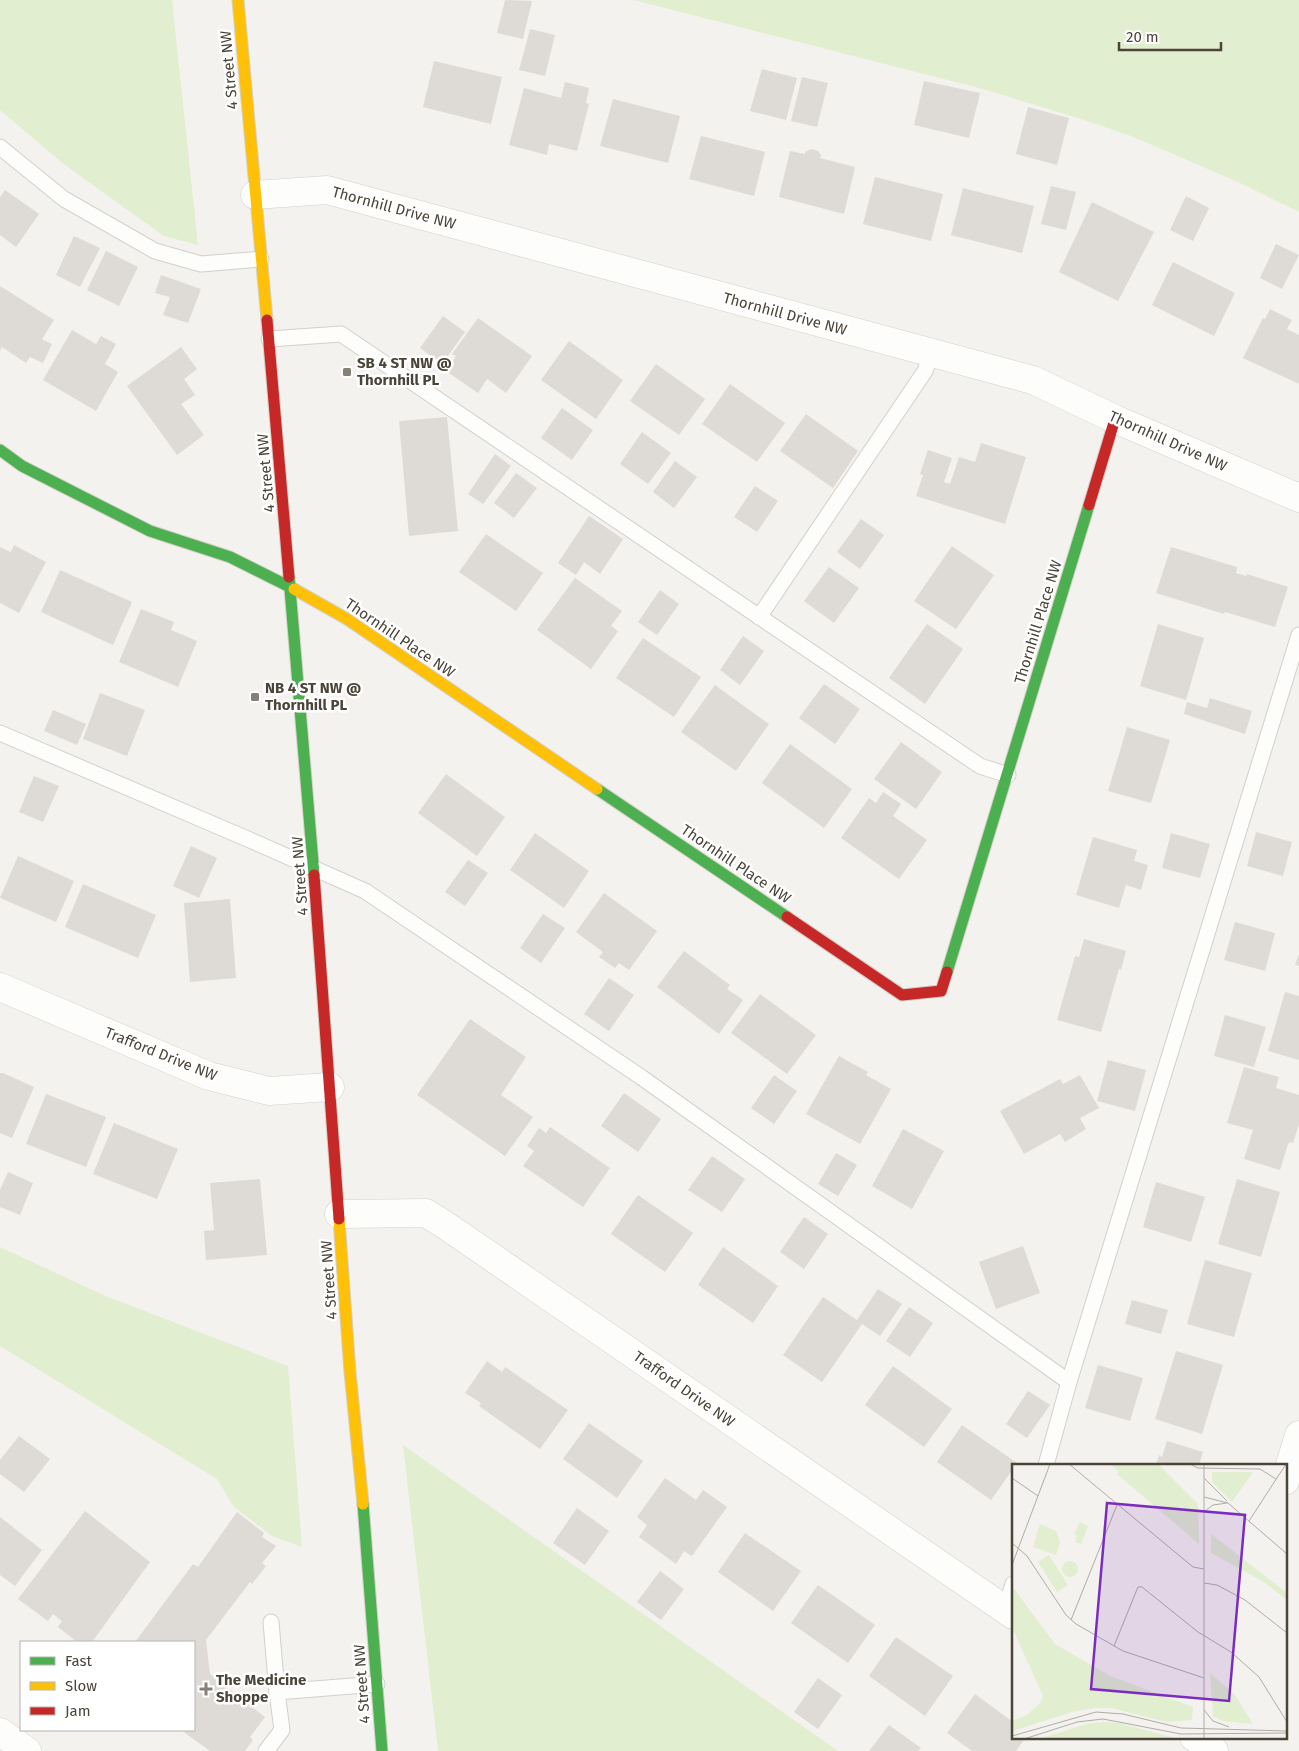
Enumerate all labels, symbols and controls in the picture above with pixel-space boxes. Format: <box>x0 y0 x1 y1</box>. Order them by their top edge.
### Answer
scale bar <box>1119 20 1222 52</box>
text: 20 m <box>1126 28 1159 46</box>
street label: 4 Street NW <box>217 29 241 110</box>
street label: Thornhill Drive NW <box>330 183 458 233</box>
street label: Thornhill Drive NW <box>721 289 849 339</box>
place label: SB 4 ST NW @ Thornhill PL <box>357 354 452 389</box>
marker: SB 4 ST NW @ Thornhill PL <box>341 366 353 378</box>
street label: Thornhill Drive NW <box>1106 407 1230 475</box>
street label: 4 Street NW <box>254 432 278 513</box>
street label: Thornhill Place NW <box>1011 557 1066 686</box>
street label: Thornhill Place NW <box>342 595 459 682</box>
place label: NB 4 ST NW @ Thornhill PL <box>265 679 361 714</box>
marker: NB 4 ST NW @ Thornhill PL <box>249 691 261 703</box>
street label: Thornhill Place NW <box>678 821 795 908</box>
street label: 4 Street NW <box>288 835 312 916</box>
street label: Trafford Drive NW <box>102 1023 220 1085</box>
street label: 4 Street NW <box>317 1239 341 1320</box>
street label: Trafford Drive NW <box>630 1347 739 1431</box>
inset map <box>1012 1464 1286 1738</box>
legend <box>20 1641 195 1731</box>
street label: 4 Street NW <box>350 1643 374 1724</box>
text: Fast <box>65 1652 92 1670</box>
place label: The Medicine Shoppe <box>216 1671 306 1706</box>
text: Slow <box>65 1677 97 1695</box>
marker: The Medicine Shoppe <box>200 1683 212 1695</box>
text: Jam <box>65 1702 91 1720</box>

